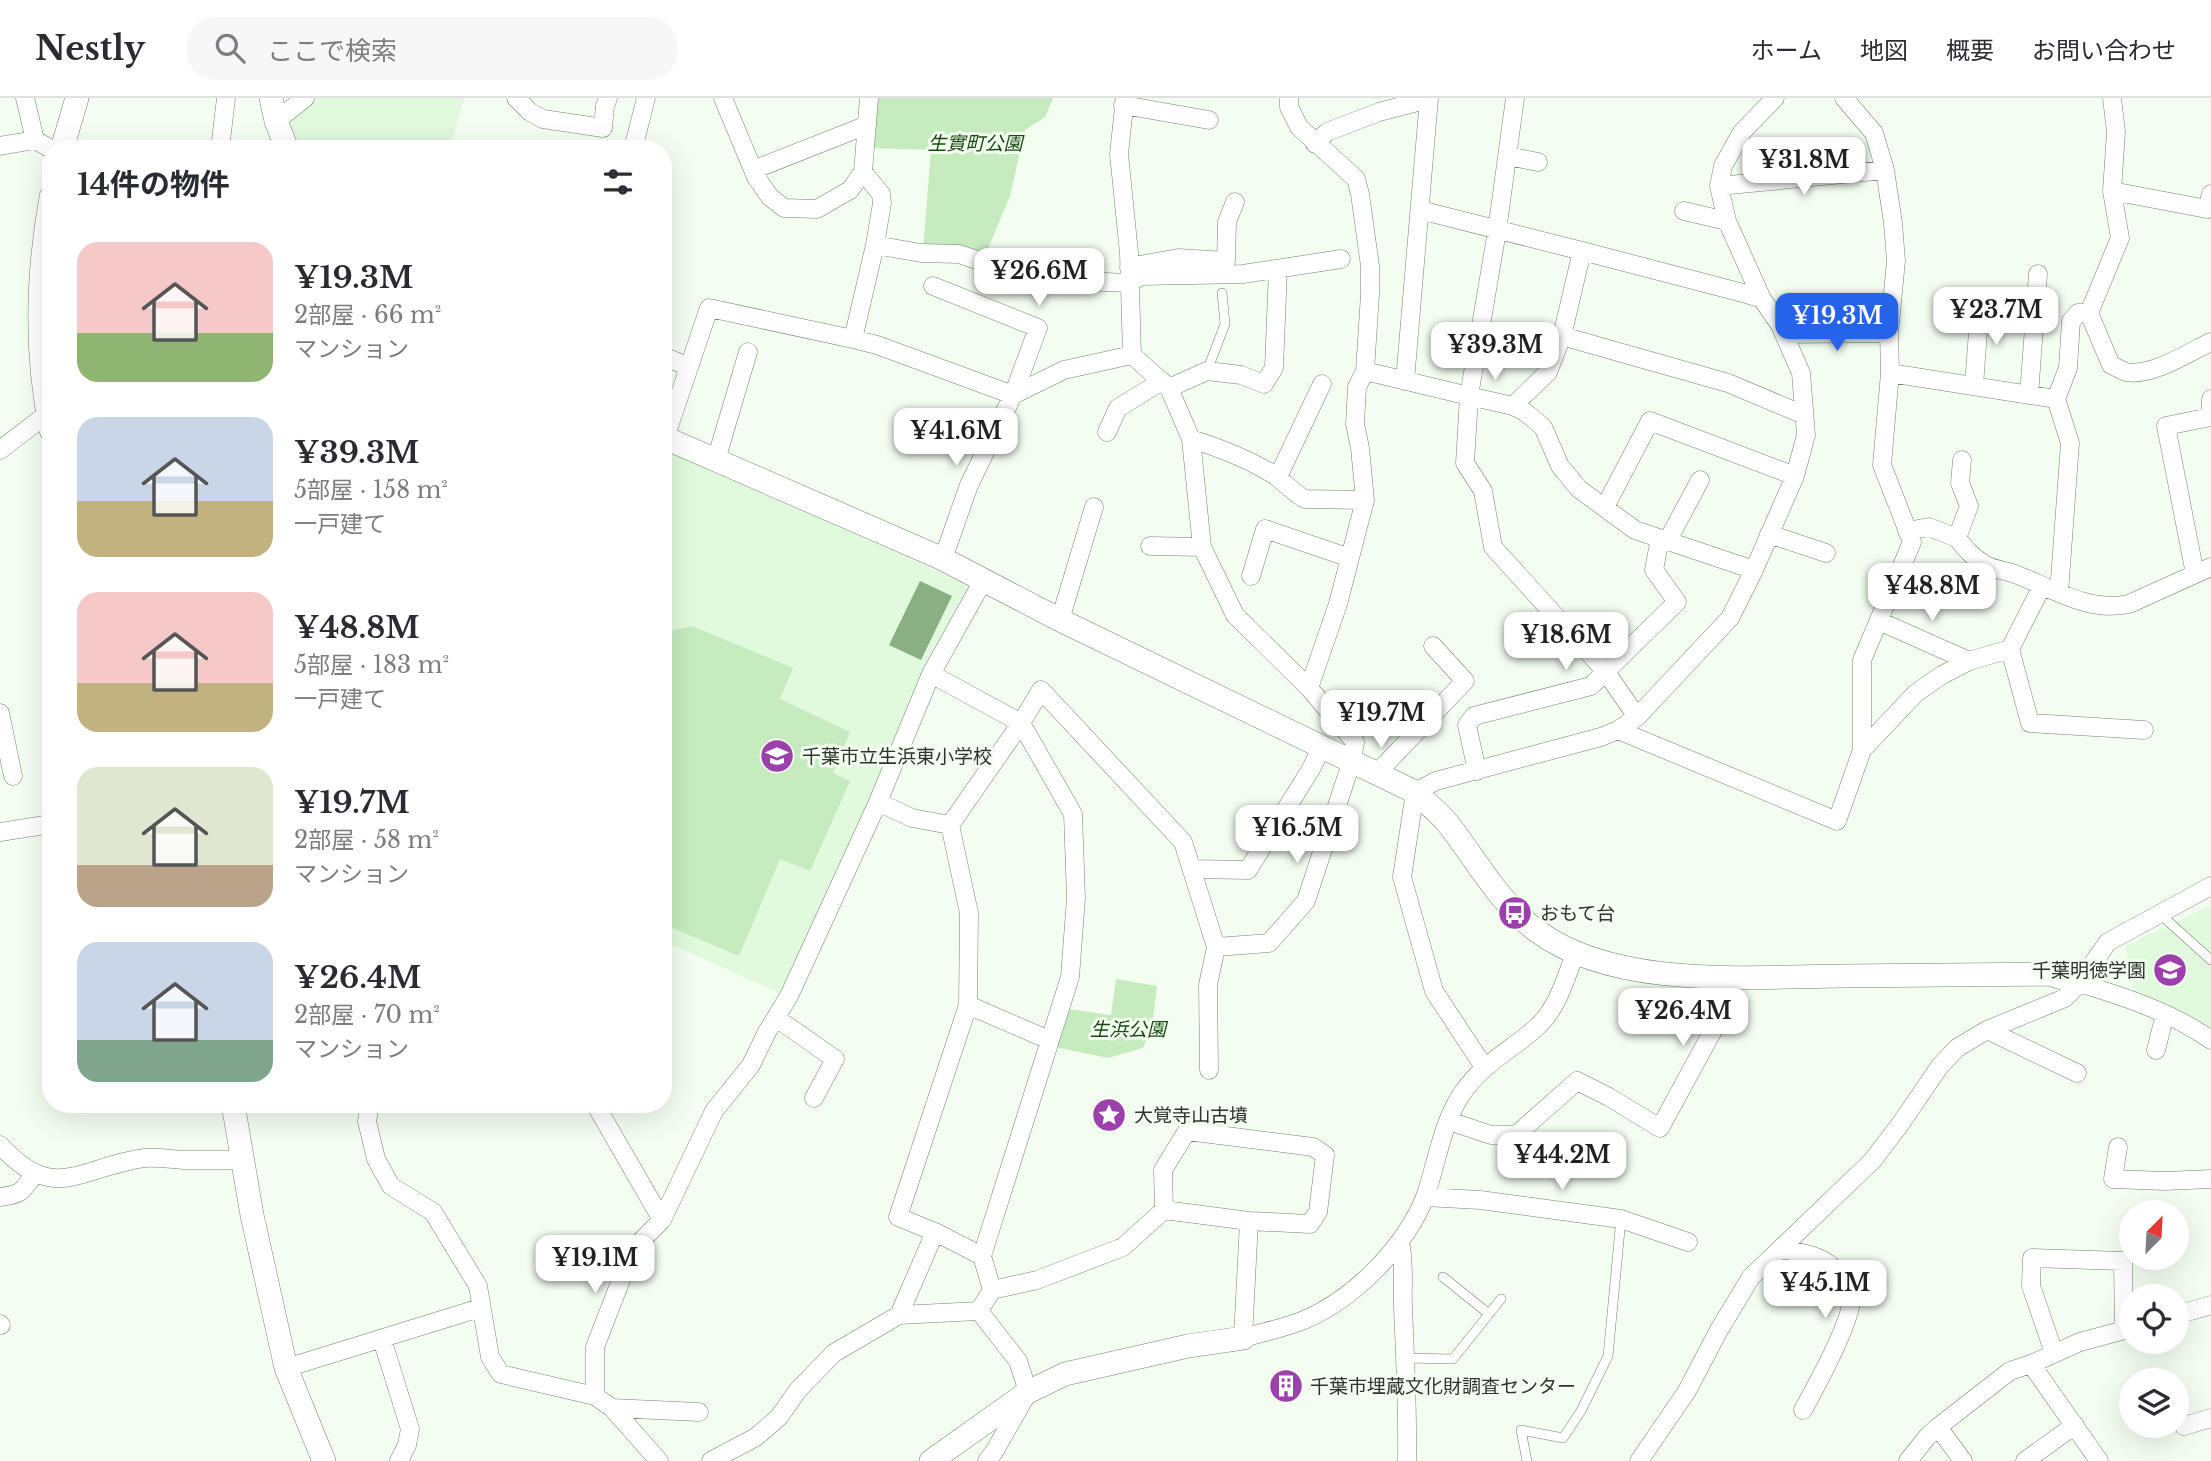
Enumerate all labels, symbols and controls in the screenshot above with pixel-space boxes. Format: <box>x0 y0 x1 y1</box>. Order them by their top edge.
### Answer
search box <box>187 17 677 80</box>
text: Nestly <box>35 28 145 69</box>
icon: search <box>211 29 249 67</box>
text: ここで検索 <box>267 35 397 67</box>
text: ホーム <box>1751 36 1822 65</box>
text: 地図 <box>1860 36 1908 65</box>
text: 概要 <box>1946 36 1994 65</box>
text: お問い合わせ <box>2032 36 2176 65</box>
park label: 生實町公園 <box>927 132 1025 155</box>
pin: ¥31.8M <box>1747 138 1861 197</box>
text: ¥31.8M <box>1758 146 1850 174</box>
icon: filters <box>599 163 637 201</box>
text: 14件の物件 <box>77 166 230 203</box>
pin: ¥26.6M <box>982 248 1096 308</box>
text: ¥26.6M <box>990 257 1088 285</box>
text: ¥19.3M <box>294 259 413 296</box>
icon: home <box>133 270 217 354</box>
pin: ¥23.7M <box>1939 288 2053 347</box>
pin: ¥19.3M <box>1780 294 1894 353</box>
text: ¥23.7M <box>1949 296 2043 324</box>
text: 2部屋 · 66 m² <box>294 301 441 329</box>
text: ¥19.3M <box>1791 302 1883 330</box>
pin: ¥39.3M <box>1438 322 1552 382</box>
text: ¥39.3M <box>1447 331 1543 359</box>
text: マンション <box>294 335 409 363</box>
pin: ¥41.6M <box>899 408 1013 468</box>
text: ¥41.6M <box>910 417 1002 445</box>
text: ¥39.3M <box>294 434 419 471</box>
icon: home <box>133 445 217 529</box>
text: 5部屋 · 158 m² <box>294 476 448 504</box>
text: 一戸建て <box>294 510 386 538</box>
pin: ¥48.8M <box>1875 564 1989 623</box>
text: ¥48.8M <box>1884 572 1980 600</box>
text: ¥48.8M <box>294 609 420 646</box>
pin: ¥18.6M <box>1509 612 1623 672</box>
icon: home <box>133 620 217 704</box>
text: ¥18.6M <box>1520 621 1612 649</box>
text: 5部屋 · 183 m² <box>294 651 449 679</box>
text: 一戸建て <box>294 685 386 713</box>
pin: ¥19.7M <box>1324 690 1438 750</box>
text: ¥19.7M <box>1337 699 1425 727</box>
school or university icon: 千葉市立生浜東小学校 <box>758 737 796 775</box>
place label: 千葉市立生浜東小学校 <box>802 745 992 768</box>
text: ¥19.7M <box>294 784 410 821</box>
icon: home <box>133 795 217 879</box>
pin: ¥16.5M <box>1240 806 1354 865</box>
text: ¥16.5M <box>1251 814 1343 842</box>
text: 2部屋 · 58 m² <box>294 826 439 854</box>
text: マンション <box>294 860 409 888</box>
bus stop icon: おもて台 <box>1496 894 1534 932</box>
place label: おもて台 <box>1540 902 1615 925</box>
school or university icon: 千葉明徳学園 <box>2151 951 2189 989</box>
text: ¥26.4M <box>294 959 421 996</box>
place label: 千葉明徳学園 <box>2032 959 2146 982</box>
icon: home <box>133 970 217 1054</box>
pin: ¥26.4M <box>1626 988 1740 1048</box>
text: ¥26.4M <box>1634 997 1732 1025</box>
text: 2部屋 · 70 m² <box>294 1001 440 1029</box>
park label: 生浜公園 <box>1090 1018 1169 1041</box>
text: マンション <box>294 1035 409 1063</box>
place icon: 大覚寺山古墳 <box>1090 1096 1128 1134</box>
place label: 大覚寺山古墳 <box>1134 1104 1248 1127</box>
pin: ¥44.2M <box>1505 1132 1619 1192</box>
text: ¥44.2M <box>1513 1141 1611 1169</box>
north arrow <box>2119 1200 2189 1270</box>
map controls <box>2119 1200 2189 1438</box>
pin: ¥19.1M <box>538 1236 652 1295</box>
text: ¥19.1M <box>552 1244 638 1272</box>
pin: ¥45.1M <box>1768 1260 1882 1320</box>
text: ¥45.1M <box>1780 1269 1870 1297</box>
button: locate <box>2119 1284 2189 1354</box>
building icon: 千葉市埋蔵文化財調査センター <box>1267 1367 1305 1405</box>
button: layers <box>2119 1368 2189 1438</box>
place label: 千葉市埋蔵文化財調査センター <box>1310 1375 1576 1398</box>

